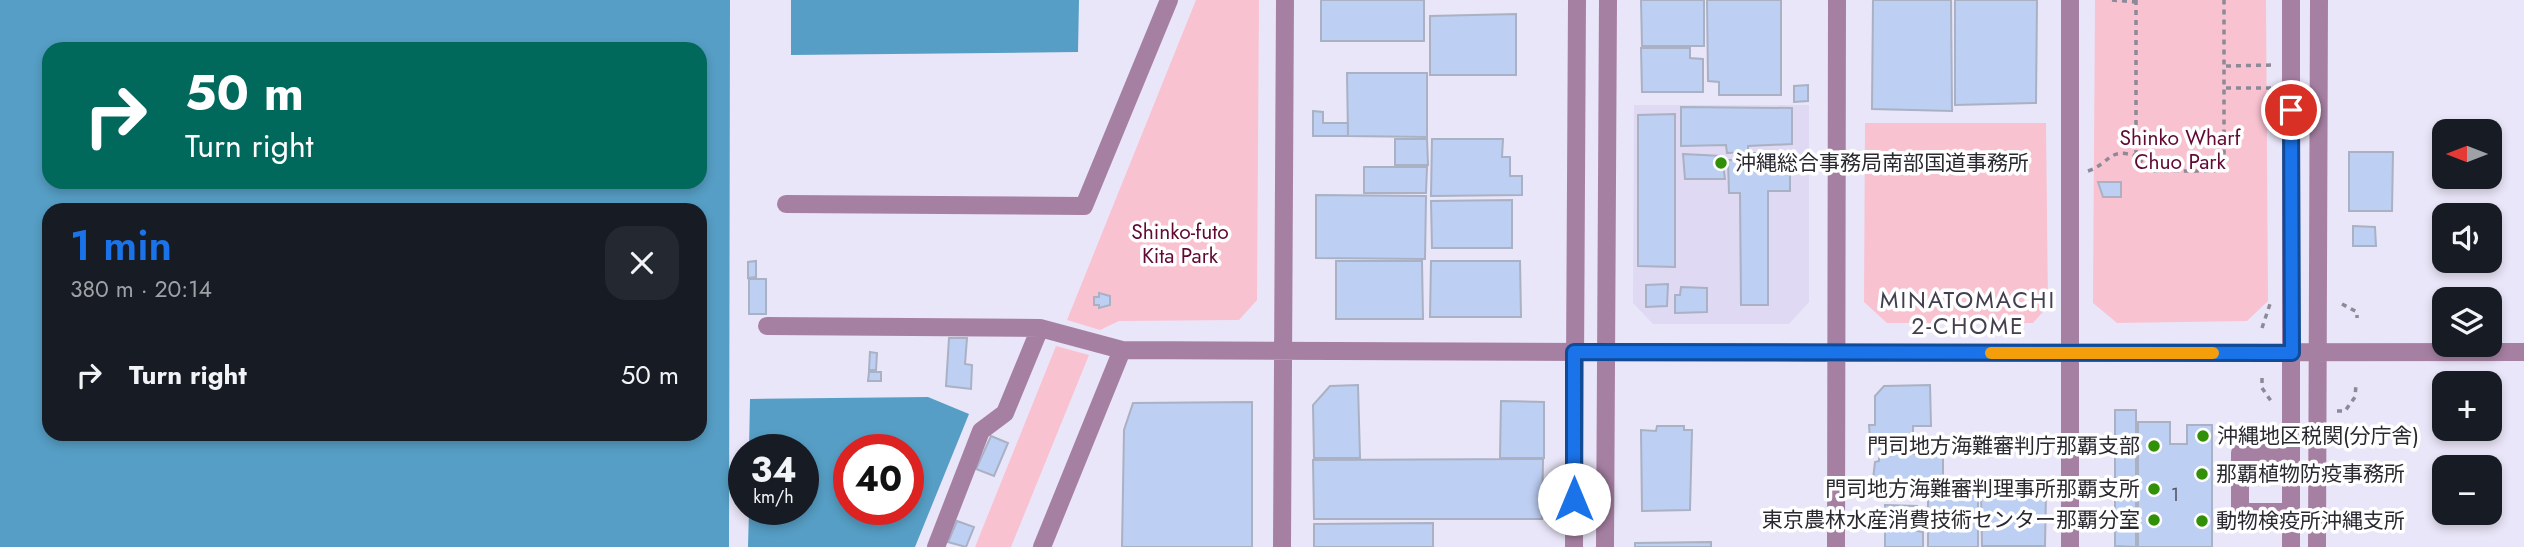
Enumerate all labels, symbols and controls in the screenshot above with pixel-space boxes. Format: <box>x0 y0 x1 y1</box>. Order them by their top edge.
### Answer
text: 50 m <box>185 58 304 128</box>
icon: right <box>70 70 161 161</box>
pin <box>2261 80 2321 140</box>
icon: arrive <box>2272 91 2310 129</box>
north arrow <box>2432 119 2502 189</box>
map controls <box>2432 119 2502 525</box>
text: Turn right <box>185 123 314 169</box>
park label: Shinko Wharf Chuo Park <box>2120 123 2241 177</box>
place label: 沖縄総合事務局南部国道事務所 <box>1735 148 2029 178</box>
marker: 沖縄総合事務局南部国道事務所 <box>1713 155 1729 171</box>
button: sound <box>2432 203 2502 273</box>
text: 1 min <box>70 215 172 276</box>
park label: Shinko-futo Kita Park <box>1131 217 1229 271</box>
button: close <box>605 226 679 300</box>
text: 380 m · 20:14 <box>70 272 212 306</box>
district label: MINATOMACHI 2-CHOME <box>1880 283 2056 343</box>
button: layers <box>2432 287 2502 357</box>
icon: right <box>70 356 108 394</box>
text: Turn right <box>129 356 247 394</box>
text: 50 m <box>621 356 679 394</box>
button: + <box>2432 371 2502 441</box>
place label: 沖縄地区税関(分庁舎) <box>2217 421 2419 451</box>
marker: 沖縄地区税関(分庁舎) <box>2195 428 2211 444</box>
place label: 門司地方海難審判庁那覇支部 <box>1867 431 2140 461</box>
speed limit sign: 40 <box>833 434 924 525</box>
marker: 門司地方海難審判庁那覇支部 <box>2146 438 2162 454</box>
text: 34 <box>750 445 797 495</box>
button: − <box>2432 455 2502 525</box>
place label: 那覇植物防疫事務所 <box>2216 459 2405 489</box>
position arrow <box>1537 462 1611 536</box>
marker: 那覇植物防疫事務所 <box>2194 466 2210 482</box>
place label: 門司地方海難審判理事所那覇支所 <box>1825 474 2140 504</box>
marker: 門司地方海難審判理事所那覇支所 <box>2146 481 2162 497</box>
house number: 1 <box>2171 482 2179 508</box>
text: km/h <box>753 484 794 510</box>
place label: 東京農林水産消費技術センター那覇分室 <box>1762 505 2140 535</box>
place label: 動物検疫所沖縄支所 <box>2216 506 2405 536</box>
marker: 東京農林水産消費技術センター那覇分室 <box>2146 512 2162 528</box>
marker: 動物検疫所沖縄支所 <box>2194 513 2210 529</box>

